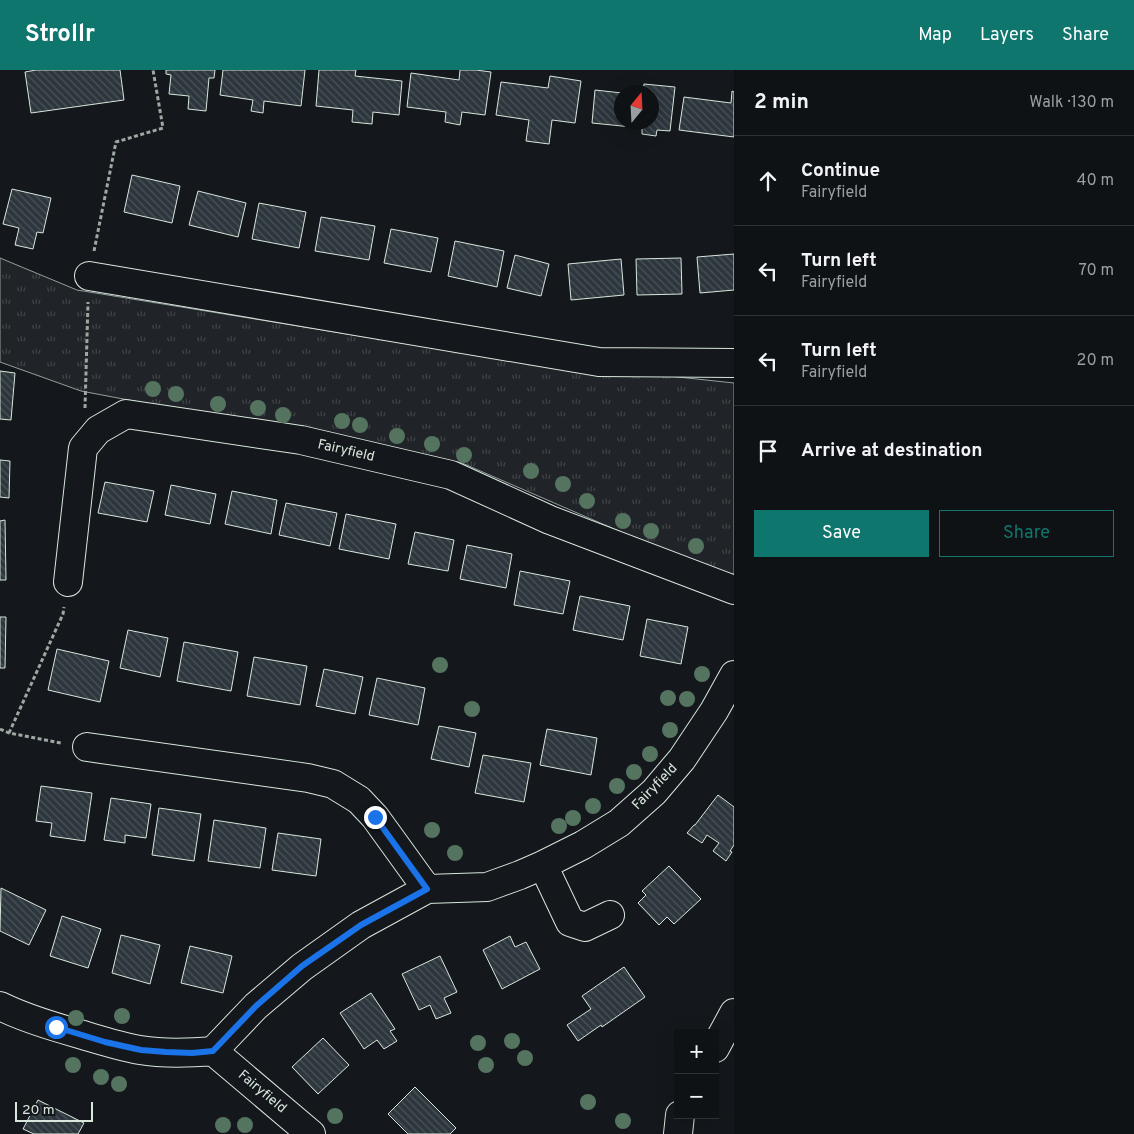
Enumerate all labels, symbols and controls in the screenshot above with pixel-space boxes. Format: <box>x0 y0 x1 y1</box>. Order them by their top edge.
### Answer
text: Strollr <box>25 20 95 50</box>
text: Map <box>918 24 952 47</box>
text: Layers <box>980 24 1034 47</box>
text: Share <box>1062 24 1109 47</box>
north arrow <box>614 85 659 130</box>
text: 2 min <box>754 89 809 116</box>
text: Walk · 130 m <box>1029 93 1114 113</box>
text: Continue <box>801 159 880 183</box>
icon: ahead <box>754 167 782 195</box>
text: 40 m <box>1076 171 1114 191</box>
text: Fairyfield <box>801 183 867 203</box>
text: Turn left <box>801 249 877 273</box>
icon: left <box>754 257 782 285</box>
text: 70 m <box>1079 261 1114 281</box>
text: Fairyfield <box>801 273 867 293</box>
text: Turn left <box>801 339 877 363</box>
icon: left <box>754 347 782 375</box>
text: 20 m <box>1077 351 1114 371</box>
text: Fairyfield <box>801 363 867 383</box>
street label: Fairyfield <box>316 436 376 466</box>
icon: arrive <box>754 437 782 465</box>
text: Arrive at destination <box>801 439 982 463</box>
button: Save <box>754 510 929 557</box>
button: Share <box>939 510 1114 557</box>
street label: Fairyfield <box>629 760 681 814</box>
route end <box>364 806 387 829</box>
route start <box>45 1016 68 1039</box>
map controls <box>674 1029 719 1119</box>
button: + <box>674 1029 719 1074</box>
street label: Fairyfield <box>234 1067 290 1117</box>
button: − <box>674 1074 719 1119</box>
scale bar <box>15 1099 92 1122</box>
text: 20 m <box>22 1102 55 1119</box>

